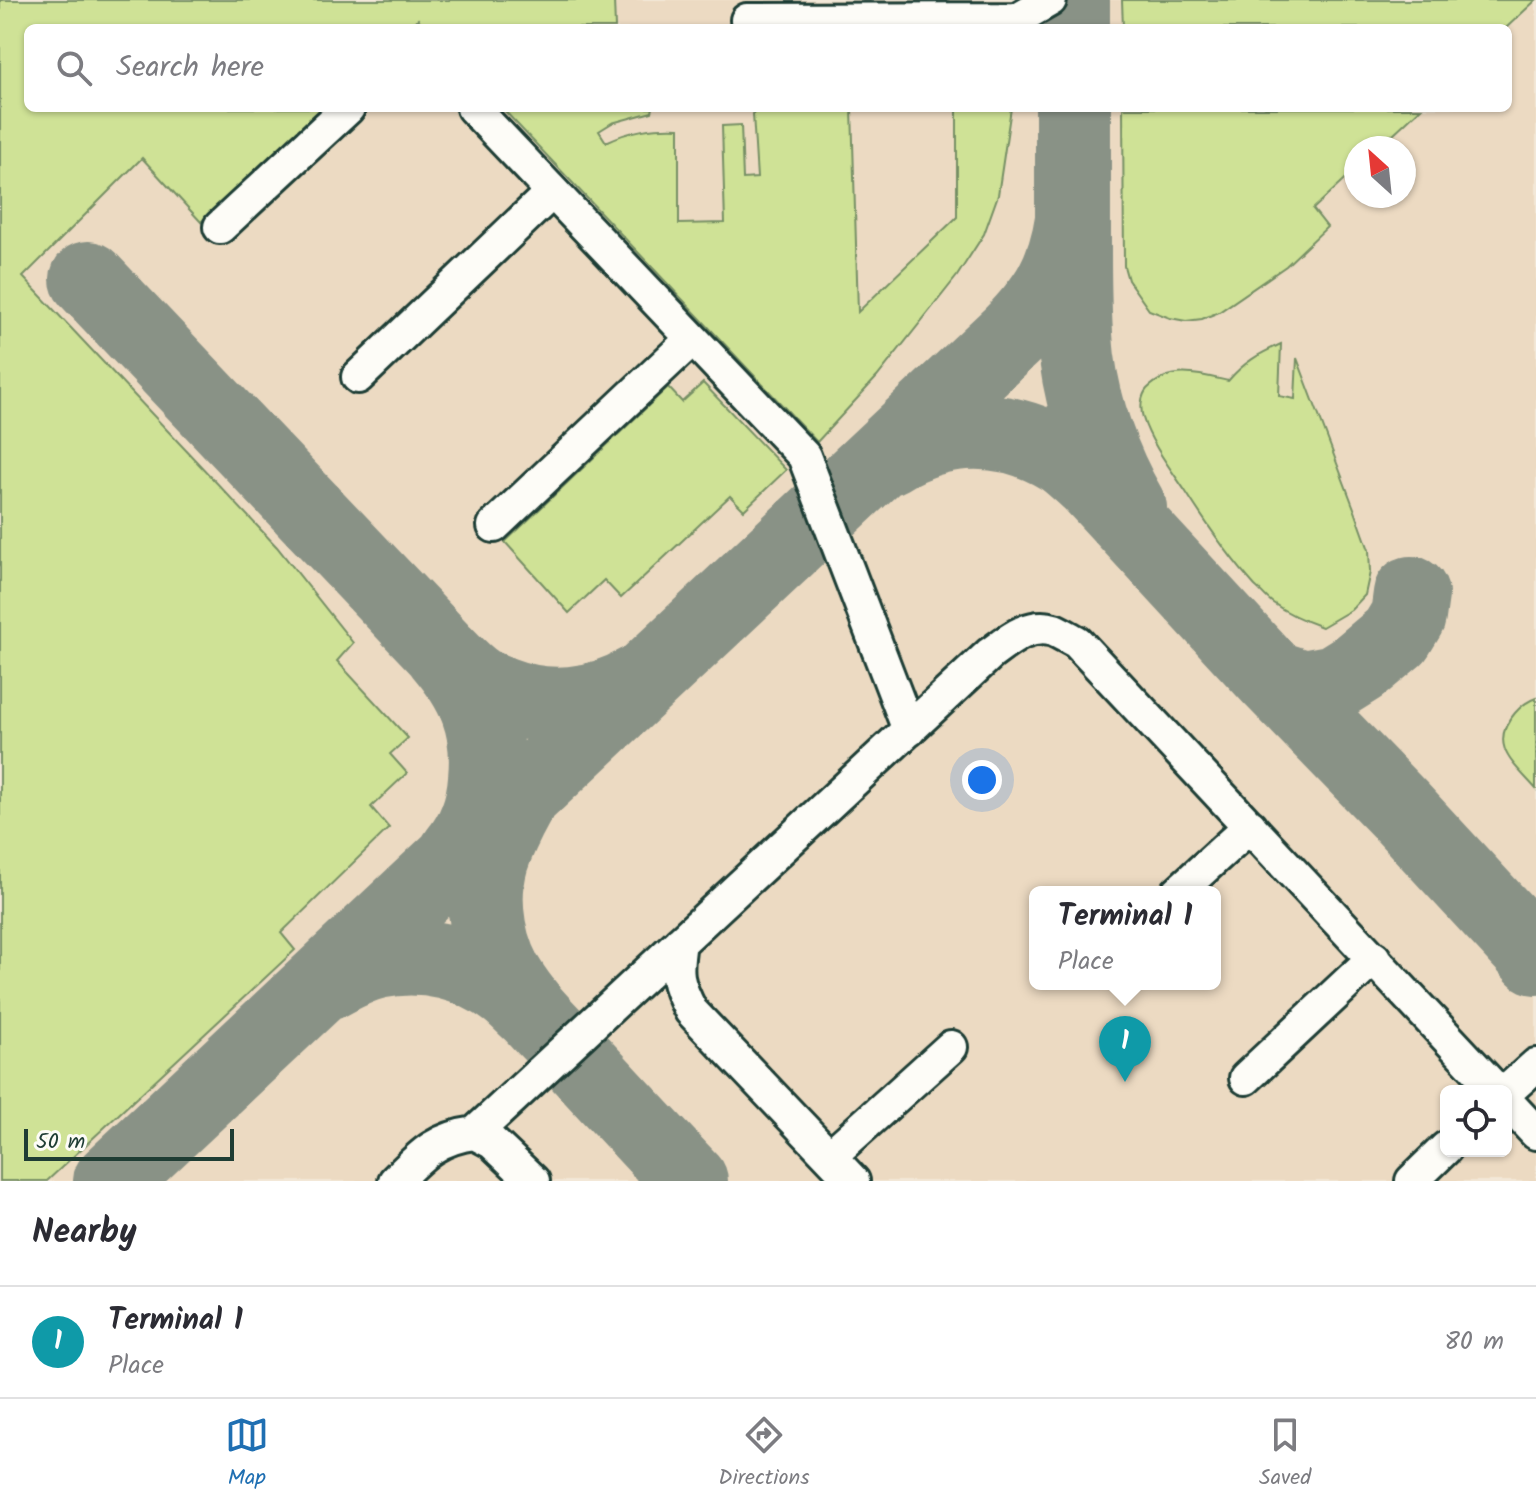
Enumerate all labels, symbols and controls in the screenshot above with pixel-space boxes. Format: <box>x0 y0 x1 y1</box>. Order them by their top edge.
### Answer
search box <box>24 24 1512 112</box>
text: Search here <box>116 44 264 92</box>
icon: search <box>52 46 96 90</box>
north arrow <box>1344 136 1416 208</box>
your location <box>962 760 1002 800</box>
popup <box>1029 886 1221 990</box>
text: Terminal 1 <box>1058 893 1192 941</box>
text: Place <box>1058 941 1114 983</box>
pin: 1 <box>1099 1016 1151 1082</box>
map controls <box>1440 1085 1512 1157</box>
button: locate <box>1440 1085 1512 1157</box>
scale bar <box>24 1125 234 1161</box>
text: 50 m <box>36 1125 85 1160</box>
text: Nearby <box>32 1206 137 1260</box>
text: Terminal 1 <box>108 1297 243 1345</box>
text: 1 <box>54 1321 62 1363</box>
text: 80 m <box>1444 1321 1504 1363</box>
text: Place <box>108 1345 164 1387</box>
tab: Map <box>225 1413 269 1496</box>
tab: Directions <box>718 1413 810 1496</box>
tab: Saved <box>1259 1413 1311 1496</box>

